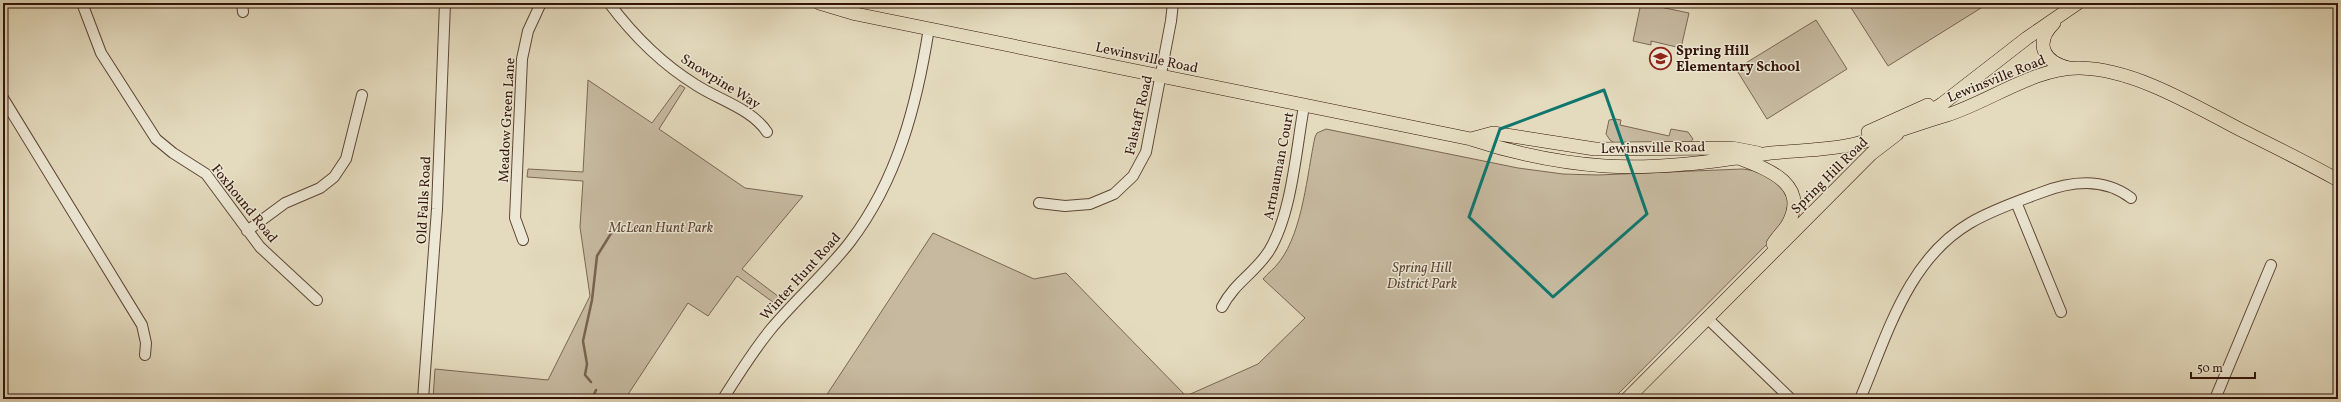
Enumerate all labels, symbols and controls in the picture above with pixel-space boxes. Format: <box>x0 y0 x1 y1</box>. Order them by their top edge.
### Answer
street label: Lewinsville Road <box>1094 38 1200 79</box>
place label: Spring Hill Elementary School <box>1676 42 1800 77</box>
school or university icon: Spring Hill Elementary School <box>1647 45 1673 71</box>
street label: Snowpine Way <box>677 50 764 115</box>
street label: Lewinsville Road <box>1945 51 2049 108</box>
street label: Meadow Green Lane <box>495 57 520 183</box>
street label: Falstaff Road <box>1121 73 1158 157</box>
street label: Artnauman Court <box>1260 111 1299 222</box>
street label: Spring Hill Road <box>1787 133 1873 219</box>
street label: Lewinsville Road <box>1601 138 1706 159</box>
street label: Old Falls Road <box>413 156 436 245</box>
street label: Foxhound Road <box>206 161 281 247</box>
park label: McLean Hunt Park <box>608 219 714 238</box>
street label: Winter Hunt Road <box>756 229 846 325</box>
park label: Spring Hill District Park <box>1387 259 1458 294</box>
scale bar <box>2191 354 2255 380</box>
text: 50 m <box>2197 361 2223 377</box>

